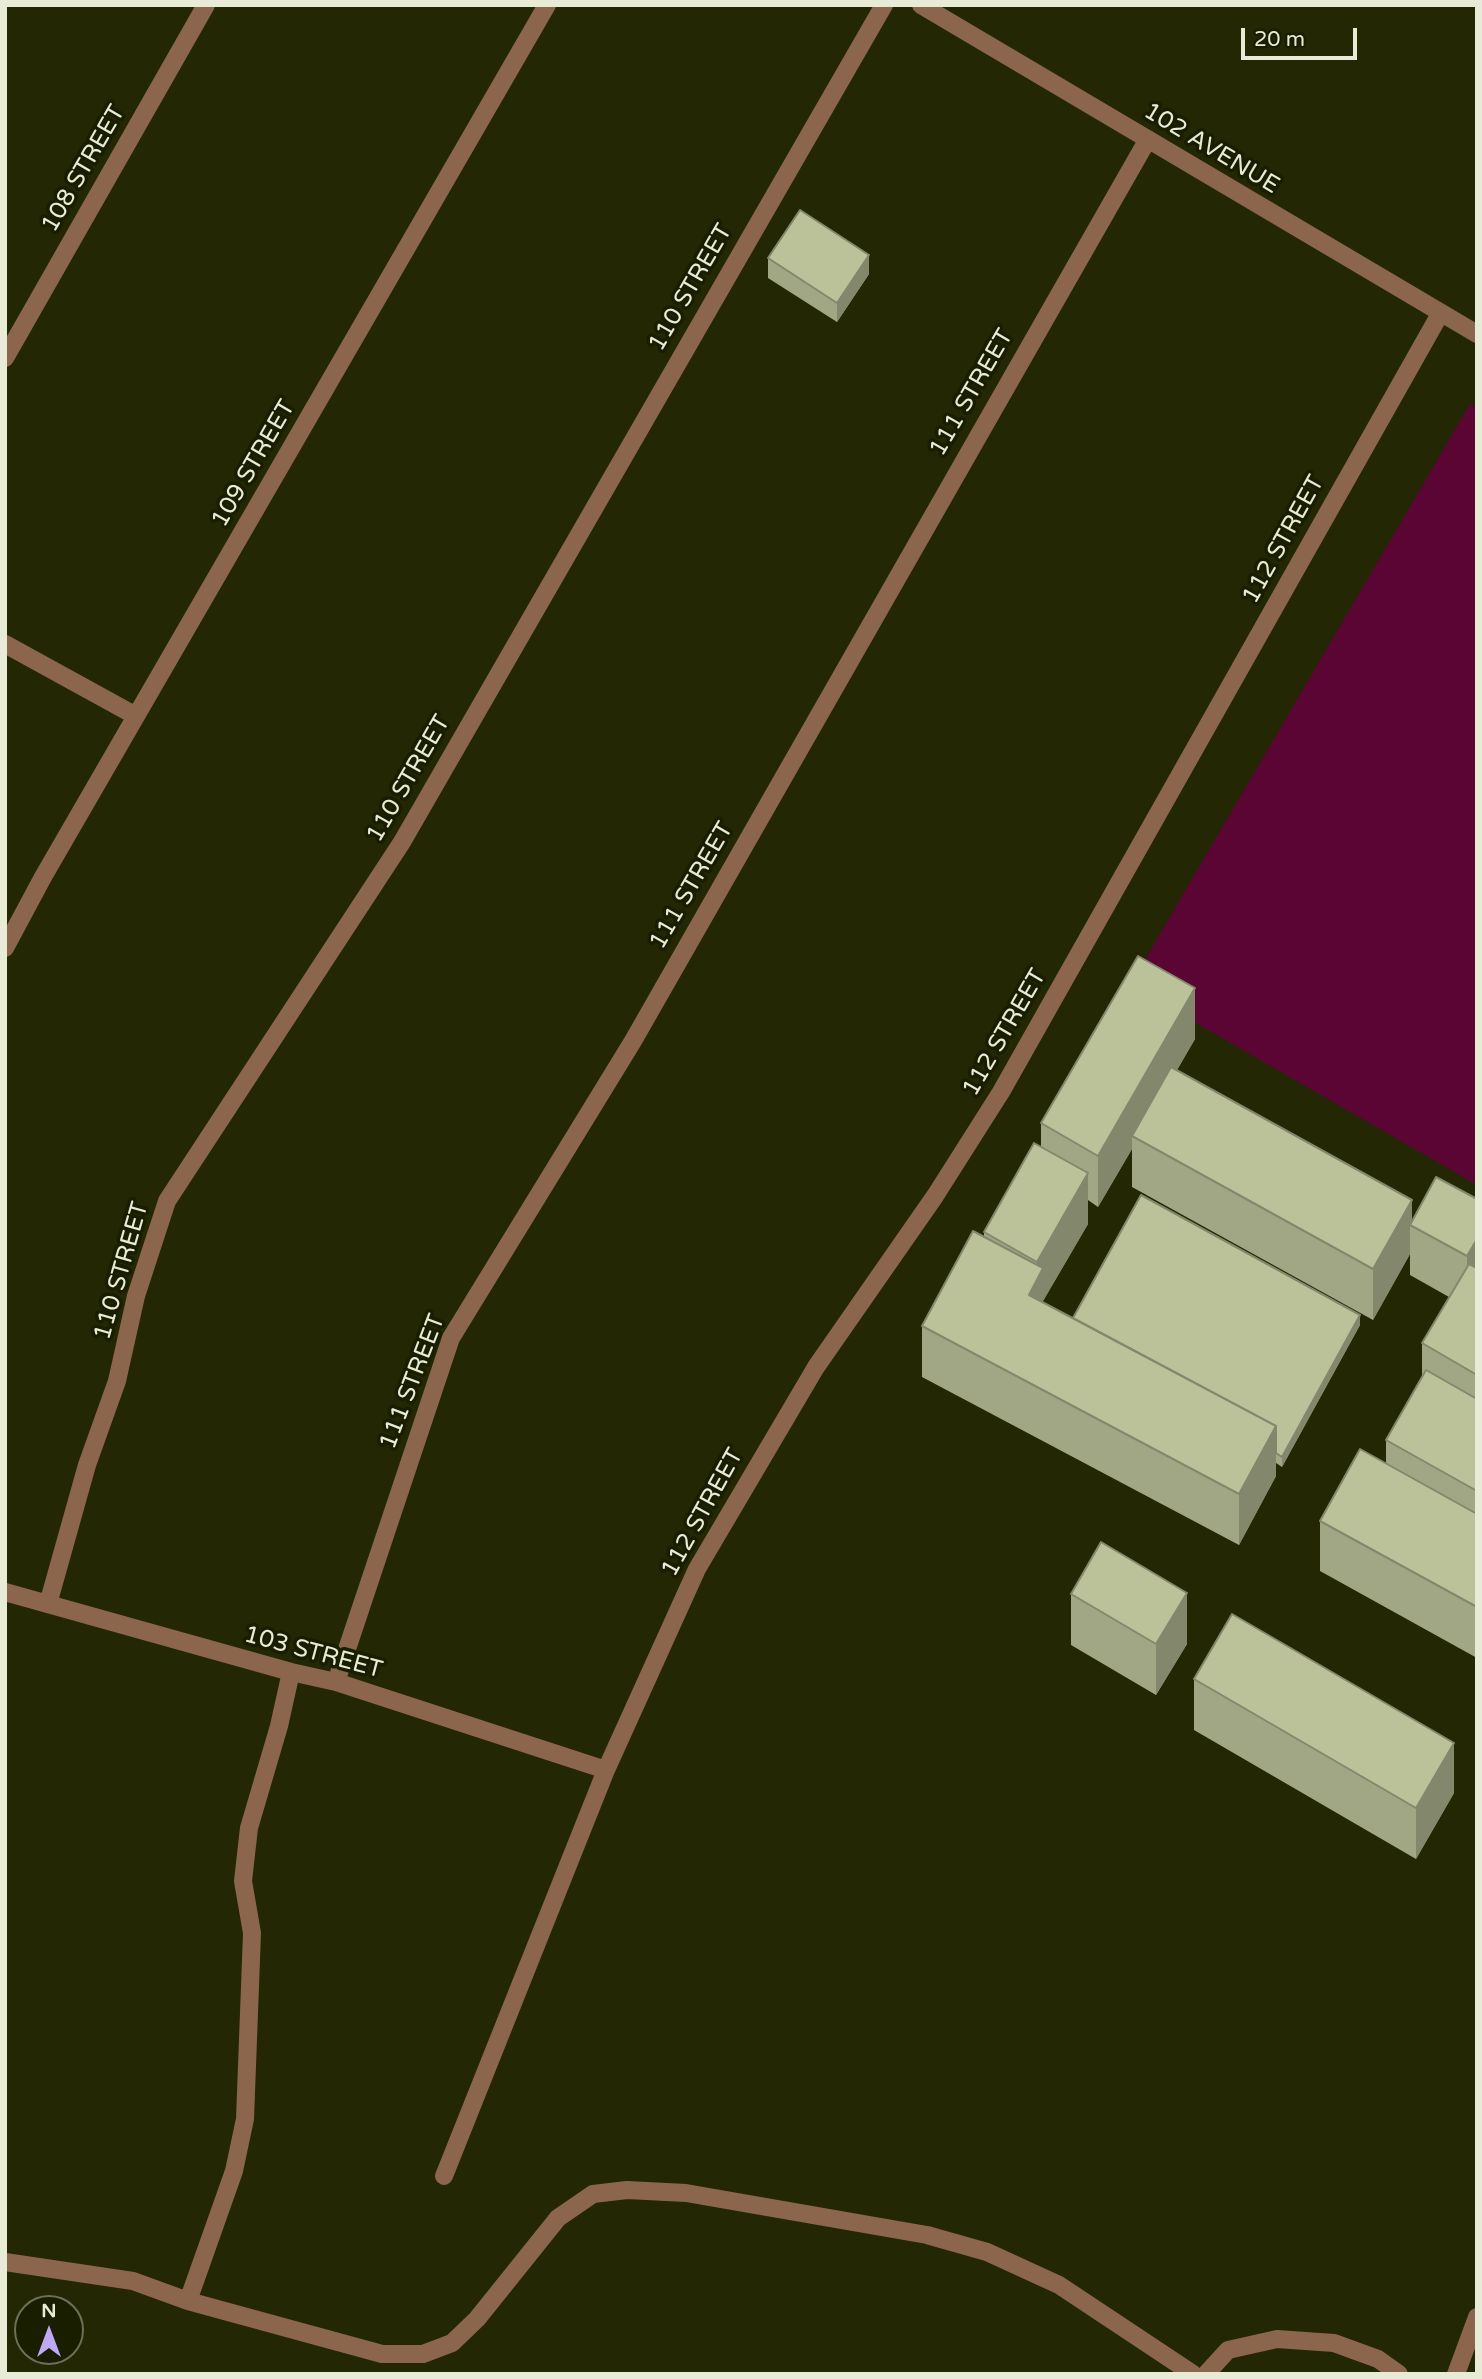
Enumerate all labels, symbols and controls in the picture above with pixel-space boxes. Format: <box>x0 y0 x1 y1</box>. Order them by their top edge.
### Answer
scale bar <box>1244 14 1360 58</box>
text: 20 m <box>1254 27 1305 52</box>
street label: 102 AVENUE <box>1138 97 1284 201</box>
street label: 108 STREET <box>36 100 132 238</box>
street label: 110 STREET <box>643 219 739 357</box>
street label: 111 STREET <box>924 324 1020 462</box>
street label: 109 STREET <box>206 395 302 533</box>
street label: 112 STREET <box>1237 471 1331 609</box>
street label: 110 STREET <box>361 710 457 848</box>
street label: 111 STREET <box>644 817 740 955</box>
street label: 112 STREET <box>957 964 1053 1102</box>
street label: 110 STREET <box>89 1199 155 1343</box>
street label: 111 STREET <box>374 1310 452 1454</box>
street label: 112 STREET <box>656 1444 750 1582</box>
street label: 103 STREET <box>241 1621 385 1685</box>
north arrow <box>14 2295 84 2365</box>
text: N <box>41 2300 57 2322</box>

